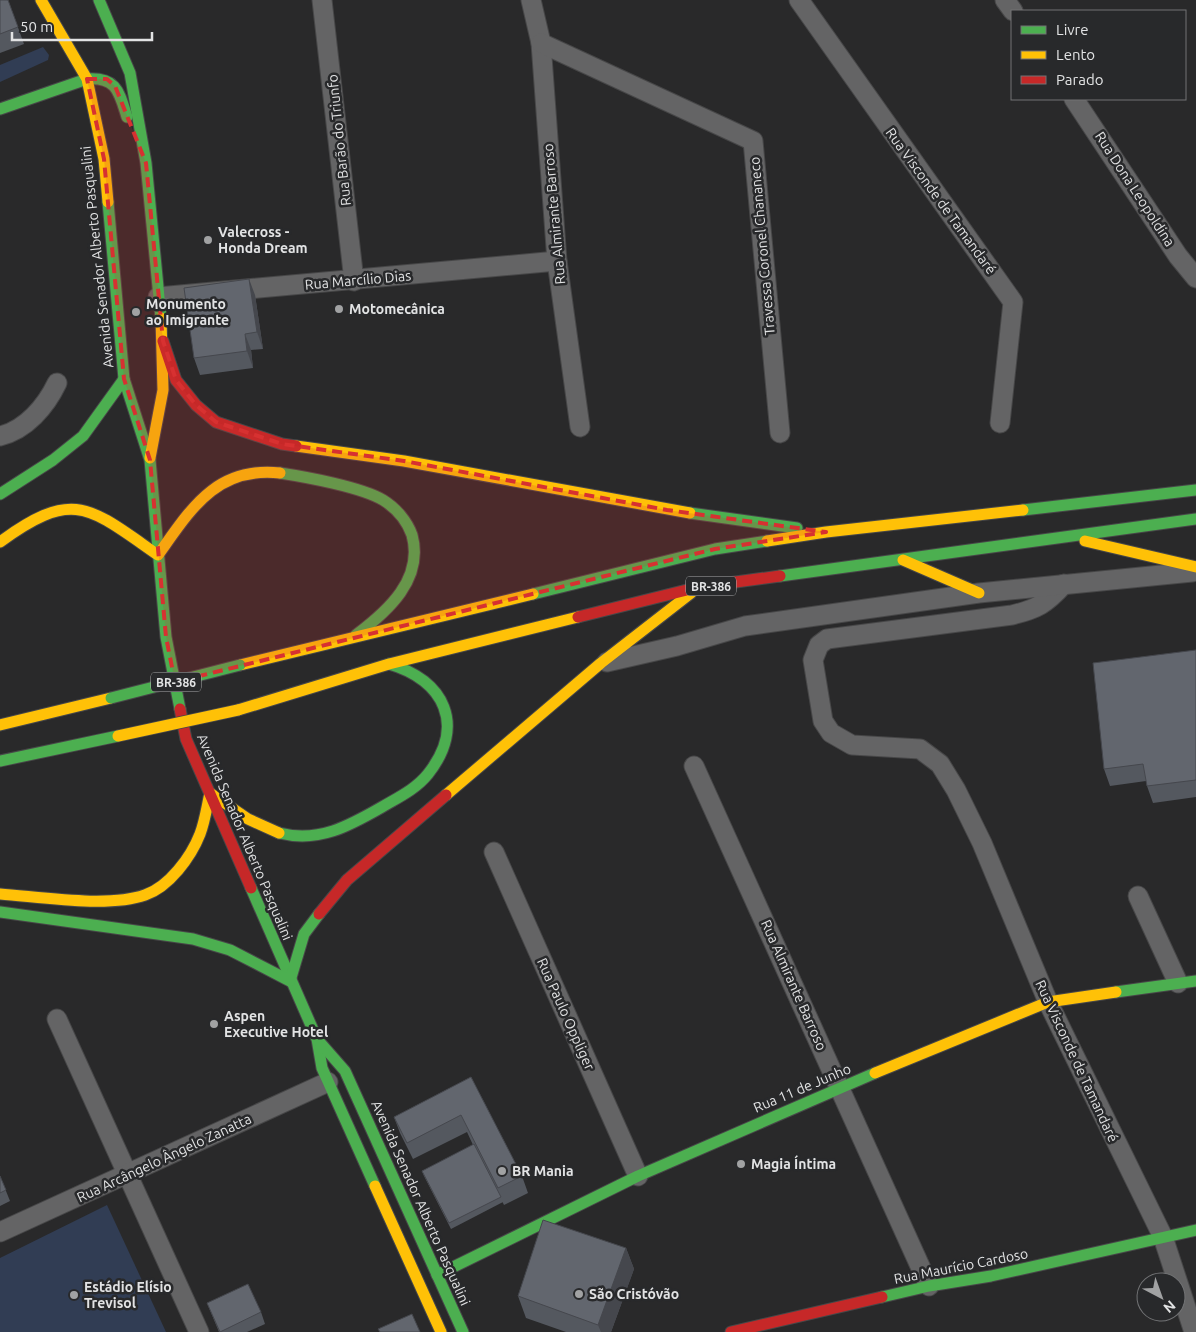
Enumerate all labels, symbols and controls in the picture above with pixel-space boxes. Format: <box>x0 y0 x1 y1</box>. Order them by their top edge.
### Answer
scale bar <box>12 10 152 42</box>
legend <box>1011 10 1186 100</box>
text: 50 m <box>20 18 53 35</box>
text: Livre <box>1056 21 1089 38</box>
text: Lento <box>1056 46 1095 63</box>
text: Parado <box>1056 71 1103 88</box>
street label: Rua Barão do Triunfo <box>324 73 354 207</box>
street label: Rua Visconde de Tamandaré <box>883 125 999 277</box>
street label: Rua Dona Leopoldina <box>1092 129 1178 249</box>
street label: Rua Almirante Barroso <box>540 143 568 285</box>
street label: Avenida Senador Alberto Pasqualini <box>77 145 117 369</box>
street label: Travessa Coronel Chananeco <box>746 156 778 336</box>
place label: Valecross - Honda Dream <box>218 224 308 256</box>
marker: Valecross - Honda Dream <box>202 234 214 246</box>
street label: Rua Marcílio Dias <box>304 267 412 293</box>
place label: Monumento ao Imigrante <box>146 296 229 328</box>
place label: Motomecânica <box>349 301 445 317</box>
marker: Motomecânica <box>333 303 345 315</box>
marker: Monumento ao Imigrante <box>130 306 142 318</box>
road number: BR-386 <box>686 576 736 596</box>
road number: BR-386 <box>151 672 201 692</box>
street label: Avenida Senador Alberto Pasqualini <box>194 731 296 943</box>
street label: Rua Almirante Barroso <box>758 917 830 1053</box>
street label: Rua Paulo Oppliger <box>534 955 598 1073</box>
street label: Rua Visconde de Tamandaré <box>1032 977 1122 1145</box>
place label: Aspen Executive Hotel <box>224 1008 328 1040</box>
marker: Aspen Executive Hotel <box>208 1018 220 1030</box>
street label: Rua 11 de Junho <box>751 1060 853 1116</box>
street label: Avenida Senador Alberto Pasqualini <box>368 1098 474 1308</box>
street label: Rua Arcângelo Ângelo Zanatta <box>74 1110 254 1205</box>
place label: Magia Íntima <box>751 1155 836 1172</box>
marker: Magia Íntima <box>735 1158 747 1170</box>
place label: BR Mania <box>512 1163 574 1179</box>
marker: BR Mania <box>496 1165 508 1177</box>
street label: Rua Maurício Cardoso <box>893 1245 1029 1287</box>
north arrow <box>1136 1272 1186 1322</box>
place label: Estádio Elísio Trevisol <box>84 1279 172 1311</box>
place label: São Cristóvão <box>589 1286 679 1302</box>
marker: São Cristóvão <box>573 1288 585 1300</box>
marker: Estádio Elísio Trevisol <box>68 1289 80 1301</box>
text: N <box>1160 1297 1179 1316</box>

